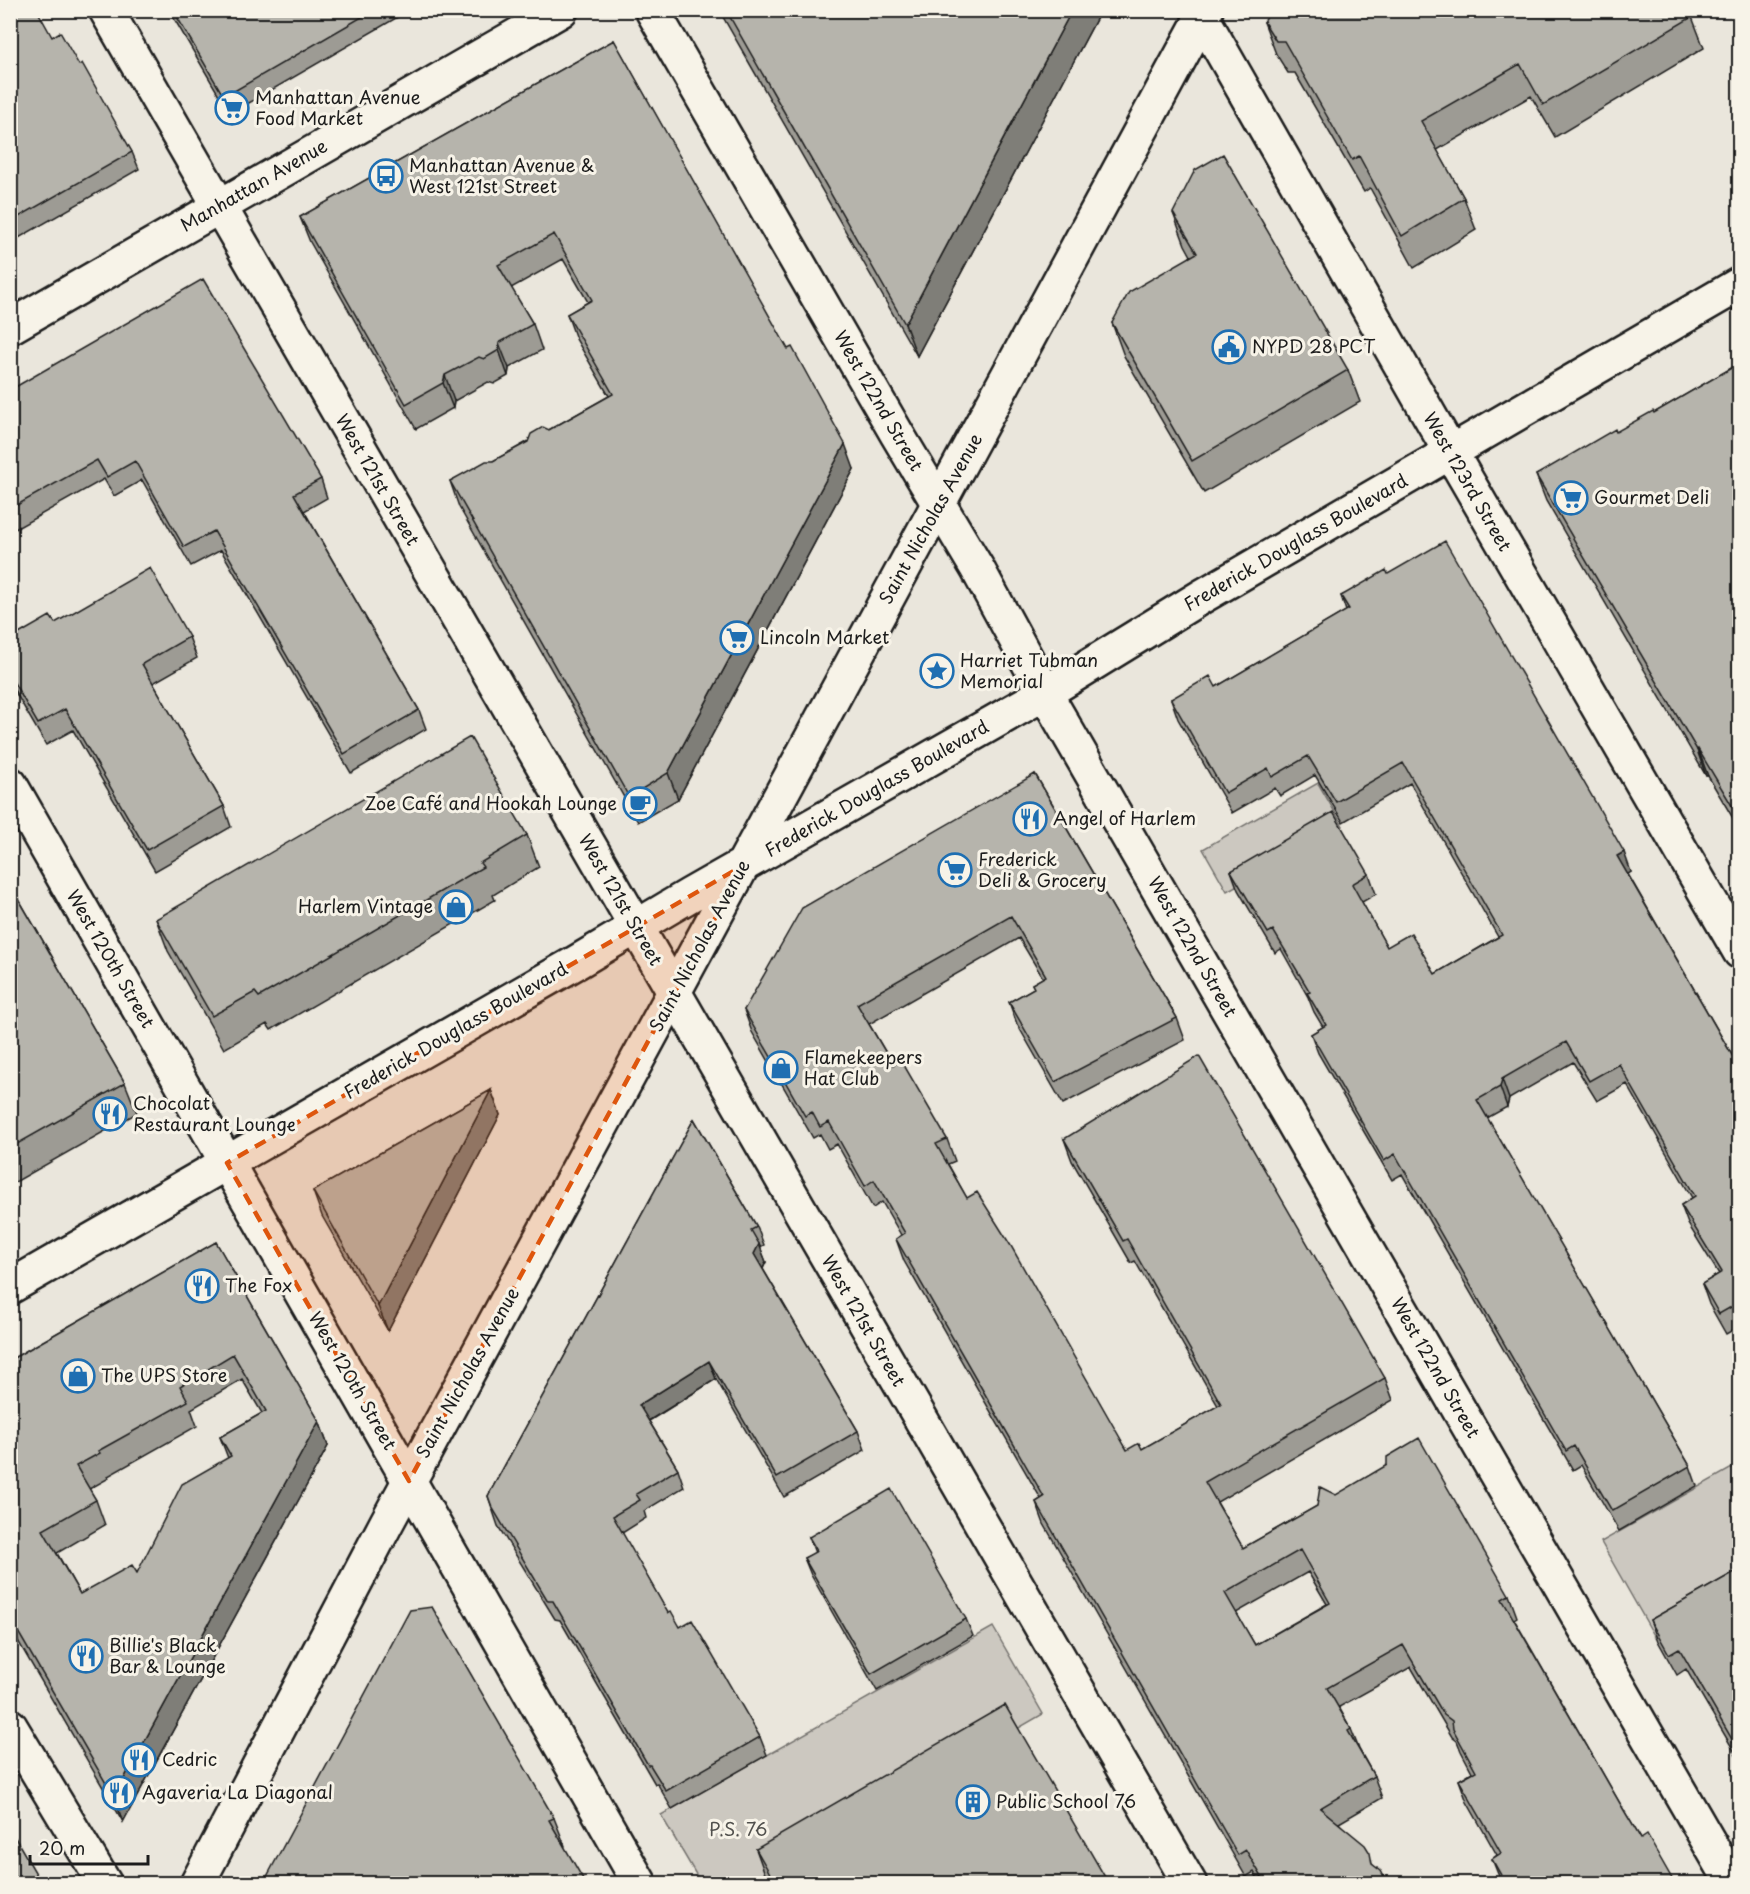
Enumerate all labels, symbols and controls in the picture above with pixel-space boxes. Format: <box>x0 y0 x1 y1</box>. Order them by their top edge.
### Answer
place label: Manhattan Avenue Food Market <box>255 83 421 131</box>
supermarket icon: Manhattan Avenue Food Market <box>214 90 250 126</box>
street label: Manhattan Avenue <box>175 132 332 238</box>
place label: Manhattan Avenue & West 121st Street <box>409 151 594 199</box>
bus stop icon: Manhattan Avenue & West 121st Street <box>368 158 404 194</box>
street label: West 122nd Street <box>828 325 931 476</box>
public building icon: NYPD 28 PCT <box>1211 329 1247 365</box>
place label: NYPD 28 PCT <box>1252 332 1376 359</box>
street label: West 123rd Street <box>1417 407 1519 556</box>
street label: West 121st Street <box>330 408 427 550</box>
street label: Saint Nicholas Avenue <box>871 428 988 609</box>
street label: Frederick Douglass Boulevard <box>1178 466 1412 617</box>
supermarket icon: Gourmet Deli <box>1553 480 1589 516</box>
place label: Gourmet Deli <box>1594 483 1709 510</box>
supermarket icon: Lincoln Market <box>719 620 755 656</box>
place label: Lincoln Market <box>760 623 889 650</box>
place label: Harriet Tubman Memorial <box>960 646 1098 694</box>
place icon: Harriet Tubman Memorial <box>919 653 955 689</box>
street label: Frederick Douglass Boulevard <box>759 712 993 863</box>
cafe icon: Zoe Café and Hookah Lounge <box>622 786 658 822</box>
place label: Zoe Café and Hookah Lounge <box>364 789 617 816</box>
restaurant icon: Angel of Harlem <box>1012 801 1048 837</box>
place label: Angel of Harlem <box>1053 804 1196 831</box>
street label: West 121st Street <box>573 828 670 970</box>
place label: Frederick Deli & Grocery <box>978 845 1107 893</box>
supermarket icon: Frederick Deli & Grocery <box>937 852 973 888</box>
street label: Saint Nicholas Avenue <box>642 854 756 1036</box>
street label: West 122nd Street <box>1142 871 1245 1022</box>
street label: West 120th Street <box>61 884 162 1033</box>
shop icon: Harlem Vintage <box>438 889 474 925</box>
place label: Harlem Vintage <box>298 892 433 919</box>
street label: Frederick Douglass Boulevard <box>338 954 572 1105</box>
place label: Flamekeepers Hat Club <box>804 1043 922 1091</box>
shop icon: Flamekeepers Hat Club <box>763 1050 799 1086</box>
place label: Chocolat Restaurant Lounge <box>133 1089 296 1137</box>
restaurant icon: Chocolat Restaurant Lounge <box>92 1096 128 1132</box>
street label: West 121st Street <box>816 1249 913 1391</box>
restaurant icon: The Fox <box>184 1268 220 1304</box>
place label: The Fox <box>225 1271 292 1298</box>
street label: Saint Nicholas Avenue <box>408 1282 525 1463</box>
street label: West 122nd Street <box>1385 1292 1488 1443</box>
street label: West 120th Street <box>303 1306 404 1455</box>
shop icon: The UPS Store <box>60 1358 96 1394</box>
place label: The UPS Store <box>101 1361 227 1388</box>
place label: Billie's Black Bar & Lounge <box>109 1631 226 1679</box>
restaurant icon: Billie's Black Bar & Lounge <box>68 1638 104 1674</box>
restaurant icon: Cedric <box>121 1742 157 1778</box>
place label: Cedric <box>162 1745 217 1772</box>
restaurant icon: Agaveria La Diagonal <box>101 1775 137 1811</box>
place label: Agaveria La Diagonal <box>142 1778 333 1805</box>
building icon: Public School 76 <box>955 1784 991 1820</box>
place label: Public School 76 <box>996 1787 1136 1814</box>
park label: P.S. 76 <box>709 1815 767 1842</box>
scale bar <box>30 1828 148 1866</box>
text: 20 m <box>39 1834 85 1861</box>

